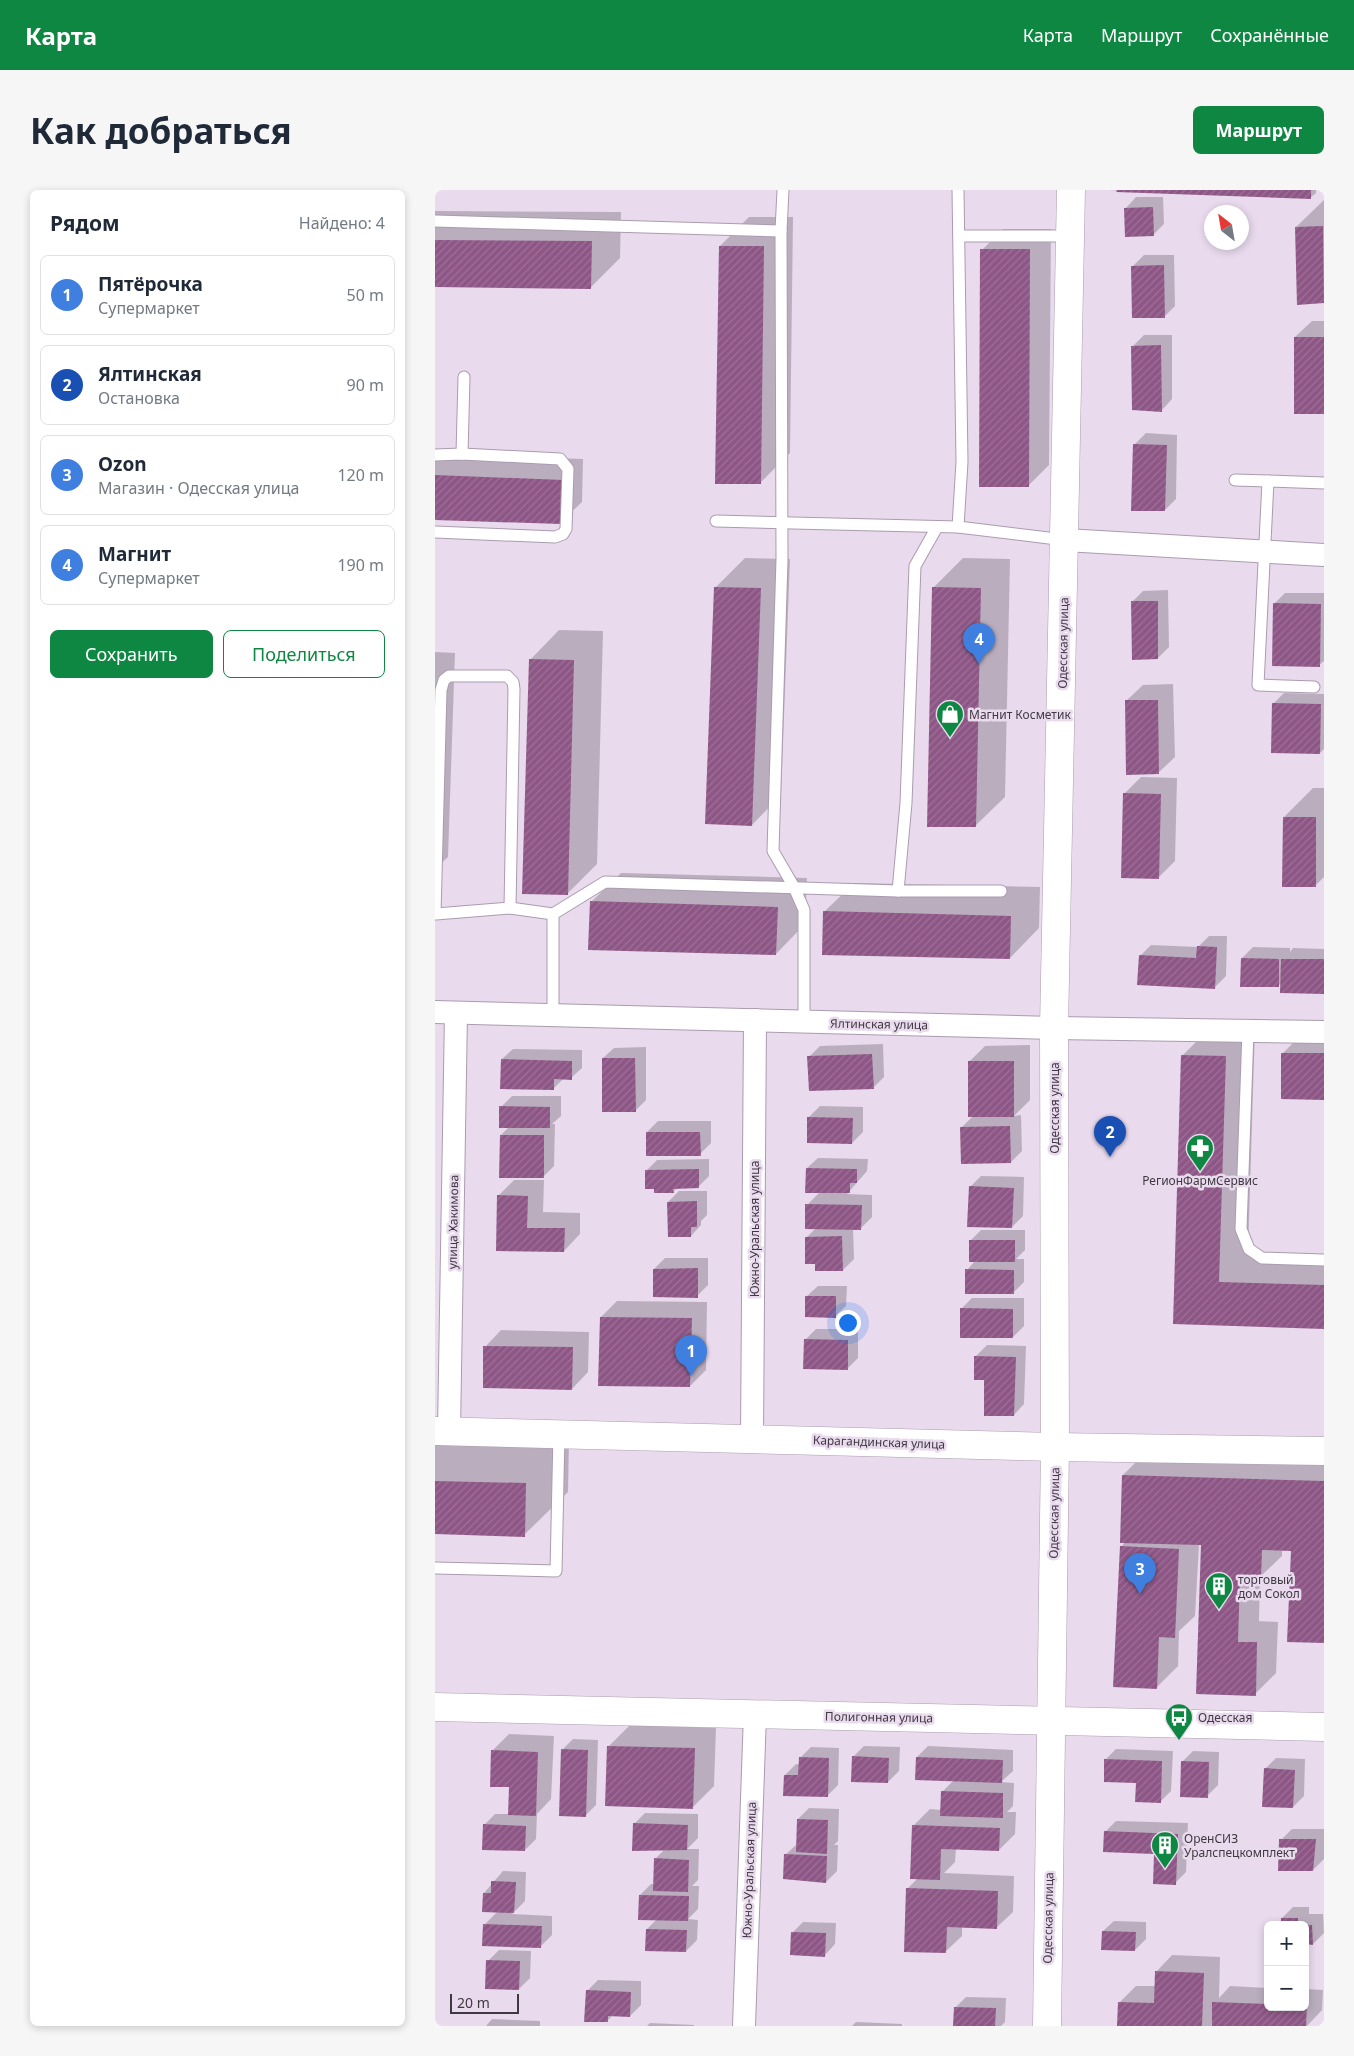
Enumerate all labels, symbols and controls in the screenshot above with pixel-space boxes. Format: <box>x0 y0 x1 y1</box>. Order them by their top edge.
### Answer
text: Карта <box>25 19 97 52</box>
text: Карта <box>1023 23 1073 47</box>
text: Маршрут <box>1101 23 1182 47</box>
text: Сохранённые <box>1210 23 1329 47</box>
button: Маршрут <box>1193 106 1324 154</box>
text: Как добраться <box>30 107 292 154</box>
north arrow <box>1204 205 1249 250</box>
text: Рядом <box>50 209 120 237</box>
text: Найдено: 4 <box>299 212 385 234</box>
text: Пятёрочка <box>98 271 203 297</box>
text: 1 <box>62 284 72 306</box>
text: 50 m <box>347 284 384 306</box>
text: Супермаркет <box>98 297 200 319</box>
text: Ялтинская <box>98 361 202 387</box>
text: 2 <box>62 374 72 396</box>
text: 90 m <box>347 374 384 396</box>
text: Остановка <box>98 387 180 409</box>
text: Ozon <box>98 451 147 477</box>
text: 3 <box>62 464 72 486</box>
text: 120 m <box>337 464 384 486</box>
text: Магазин · Одесская улица <box>98 477 299 499</box>
text: Магнит <box>98 541 171 567</box>
text: 4 <box>62 554 72 576</box>
text: 190 m <box>337 554 384 576</box>
text: Супермаркет <box>98 567 200 589</box>
street label: Одесская улица <box>1054 597 1072 689</box>
pin: 4 <box>963 623 995 664</box>
button: Сохранить <box>50 630 213 678</box>
button: Поделиться <box>223 630 385 678</box>
shop icon: Магнит Косметик <box>935 699 965 738</box>
place label: Магнит Косметик <box>969 706 1071 723</box>
street label: Ялтинская улица <box>830 1015 928 1033</box>
street label: Одесская улица <box>1046 1062 1063 1154</box>
pin: 2 <box>1094 1116 1126 1157</box>
pharmacy icon: РегионФармСервис <box>1185 1133 1215 1172</box>
street label: Южно-Уральская улица <box>746 1161 763 1297</box>
place label: РегионФармСервис <box>1142 1172 1258 1189</box>
street label: улица Хакимова <box>444 1175 462 1269</box>
your location <box>835 1310 861 1336</box>
pin: 1 <box>675 1335 707 1376</box>
street label: Карагандинская улица <box>813 1431 945 1453</box>
street label: Одесская улица <box>1045 1467 1063 1559</box>
pin: 3 <box>1124 1553 1156 1594</box>
building icon: торговый дом Сокол <box>1204 1571 1234 1610</box>
place label: торговый дом Сокол <box>1238 1571 1300 1602</box>
bus stop icon: Одесская <box>1164 1702 1194 1741</box>
street label: Полигонная улица <box>825 1708 933 1726</box>
place label: Одесская <box>1198 1709 1252 1726</box>
street label: Южно-Уральская улица <box>738 1801 760 1939</box>
building icon: ОренСИЗ Уралспецкомплект <box>1150 1830 1180 1869</box>
place label: ОренСИЗ Уралспецкомплект <box>1184 1830 1295 1861</box>
street label: Одесская улица <box>1039 1872 1057 1964</box>
map controls <box>1264 1921 1309 2011</box>
button: + <box>1264 1921 1309 1966</box>
button: − <box>1264 1966 1309 2011</box>
scale bar <box>450 1991 519 2014</box>
text: 20 m <box>457 1993 490 2012</box>

